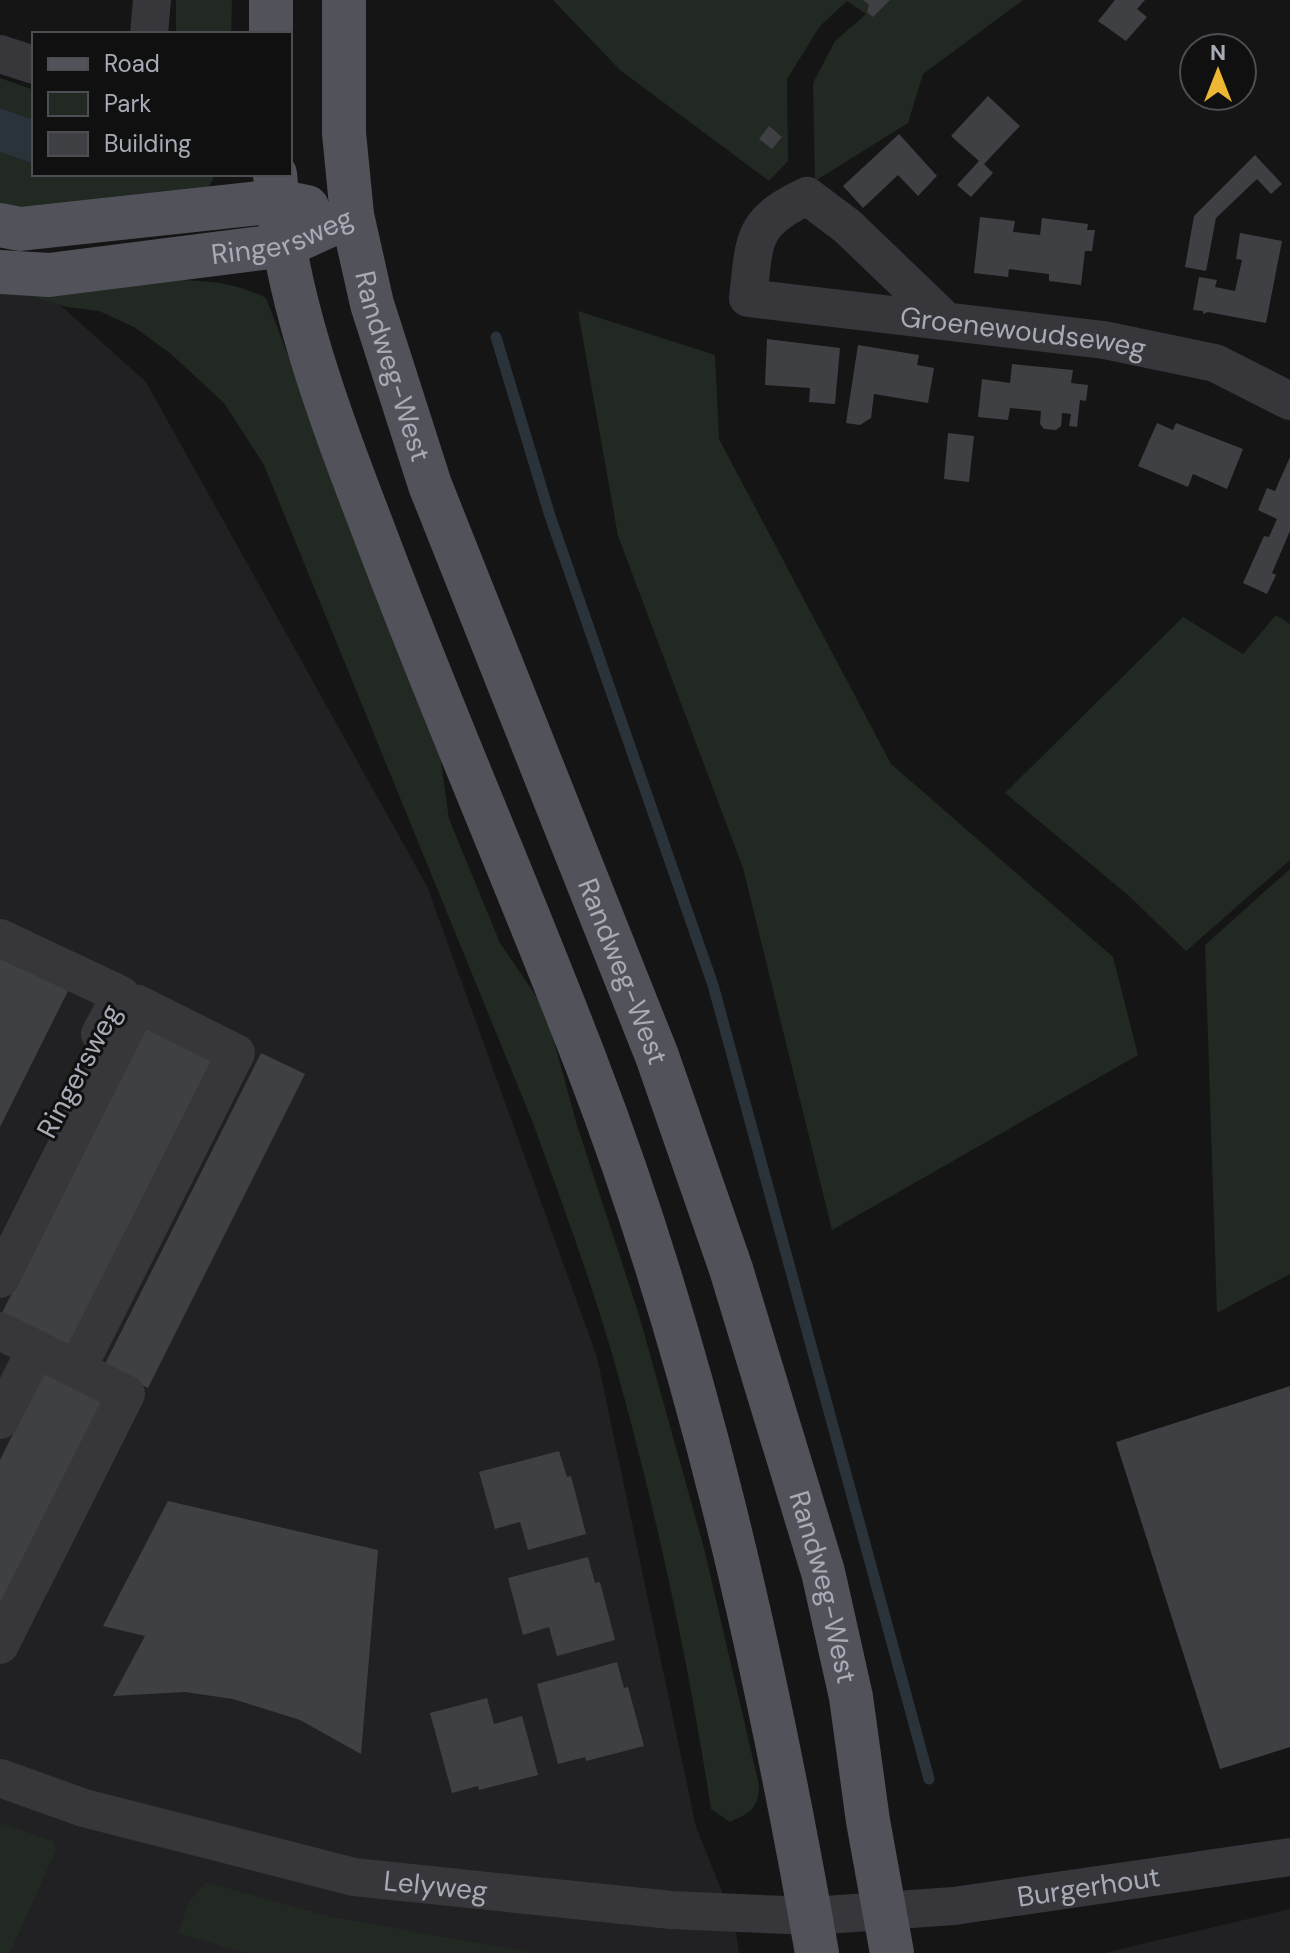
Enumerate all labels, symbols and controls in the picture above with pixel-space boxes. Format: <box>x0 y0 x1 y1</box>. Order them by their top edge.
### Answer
legend <box>32 32 292 176</box>
north arrow <box>1178 32 1258 112</box>
text: N <box>1210 38 1226 67</box>
text: Road <box>104 48 160 79</box>
text: Park <box>104 88 151 119</box>
text: Building <box>104 128 191 159</box>
street label: Ringersweg <box>209 199 359 273</box>
street label: Randweg-West <box>347 267 440 466</box>
street label: Groenewoudseweg <box>898 298 1150 367</box>
street label: Randweg-West <box>570 873 677 1069</box>
street label: Ringersweg <box>28 998 130 1144</box>
street label: Randweg-West <box>781 1486 866 1687</box>
street label: Burgerhout <box>1015 1858 1162 1915</box>
street label: Lelyweg <box>382 1862 489 1909</box>

